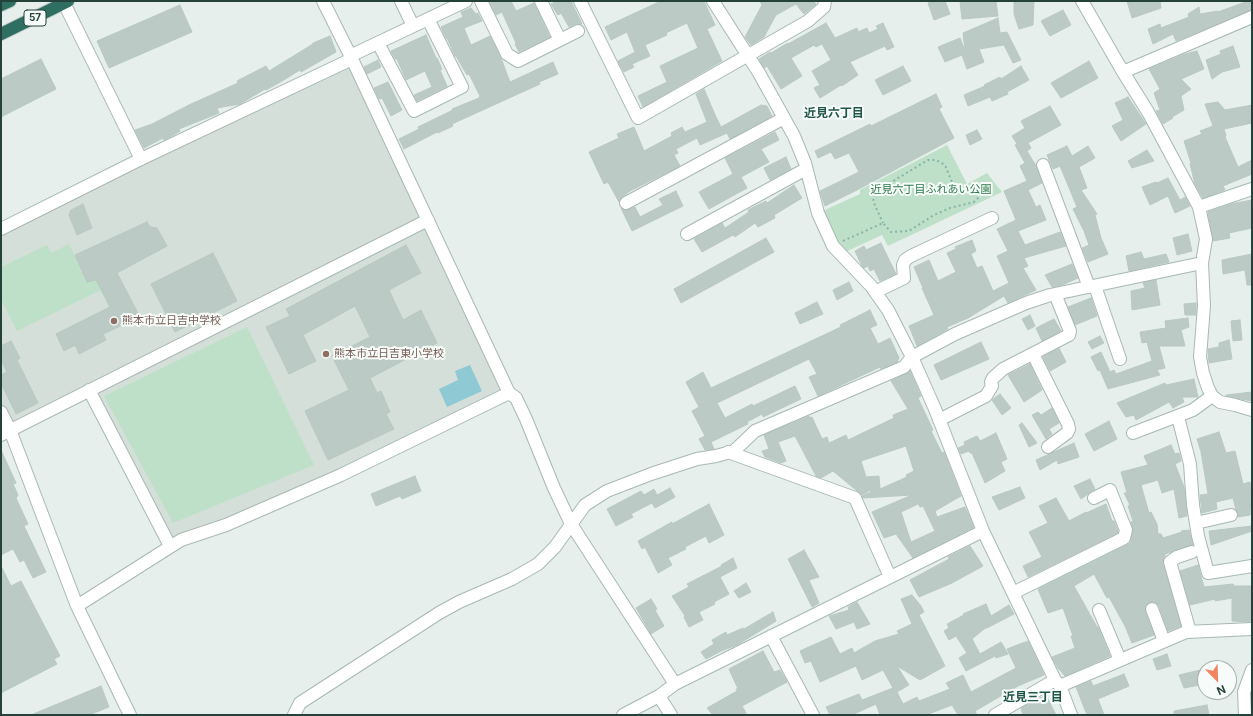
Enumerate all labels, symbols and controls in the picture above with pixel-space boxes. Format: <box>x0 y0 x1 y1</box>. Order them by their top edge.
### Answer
road number: 57 <box>24 10 46 26</box>
district label: 近見六丁目 <box>804 106 864 120</box>
park label: 近見六丁目ふれあい公園 <box>871 183 991 197</box>
place label: 熊本市立日吉中学校 <box>122 314 221 328</box>
marker: 熊本市立日吉中学校 <box>109 316 119 326</box>
place label: 熊本市立日吉東小学校 <box>334 347 444 361</box>
marker: 熊本市立日吉東小学校 <box>321 349 331 359</box>
north arrow <box>1197 660 1237 700</box>
text: N <box>1215 682 1228 698</box>
district label: 近見三丁目 <box>1003 690 1063 704</box>

